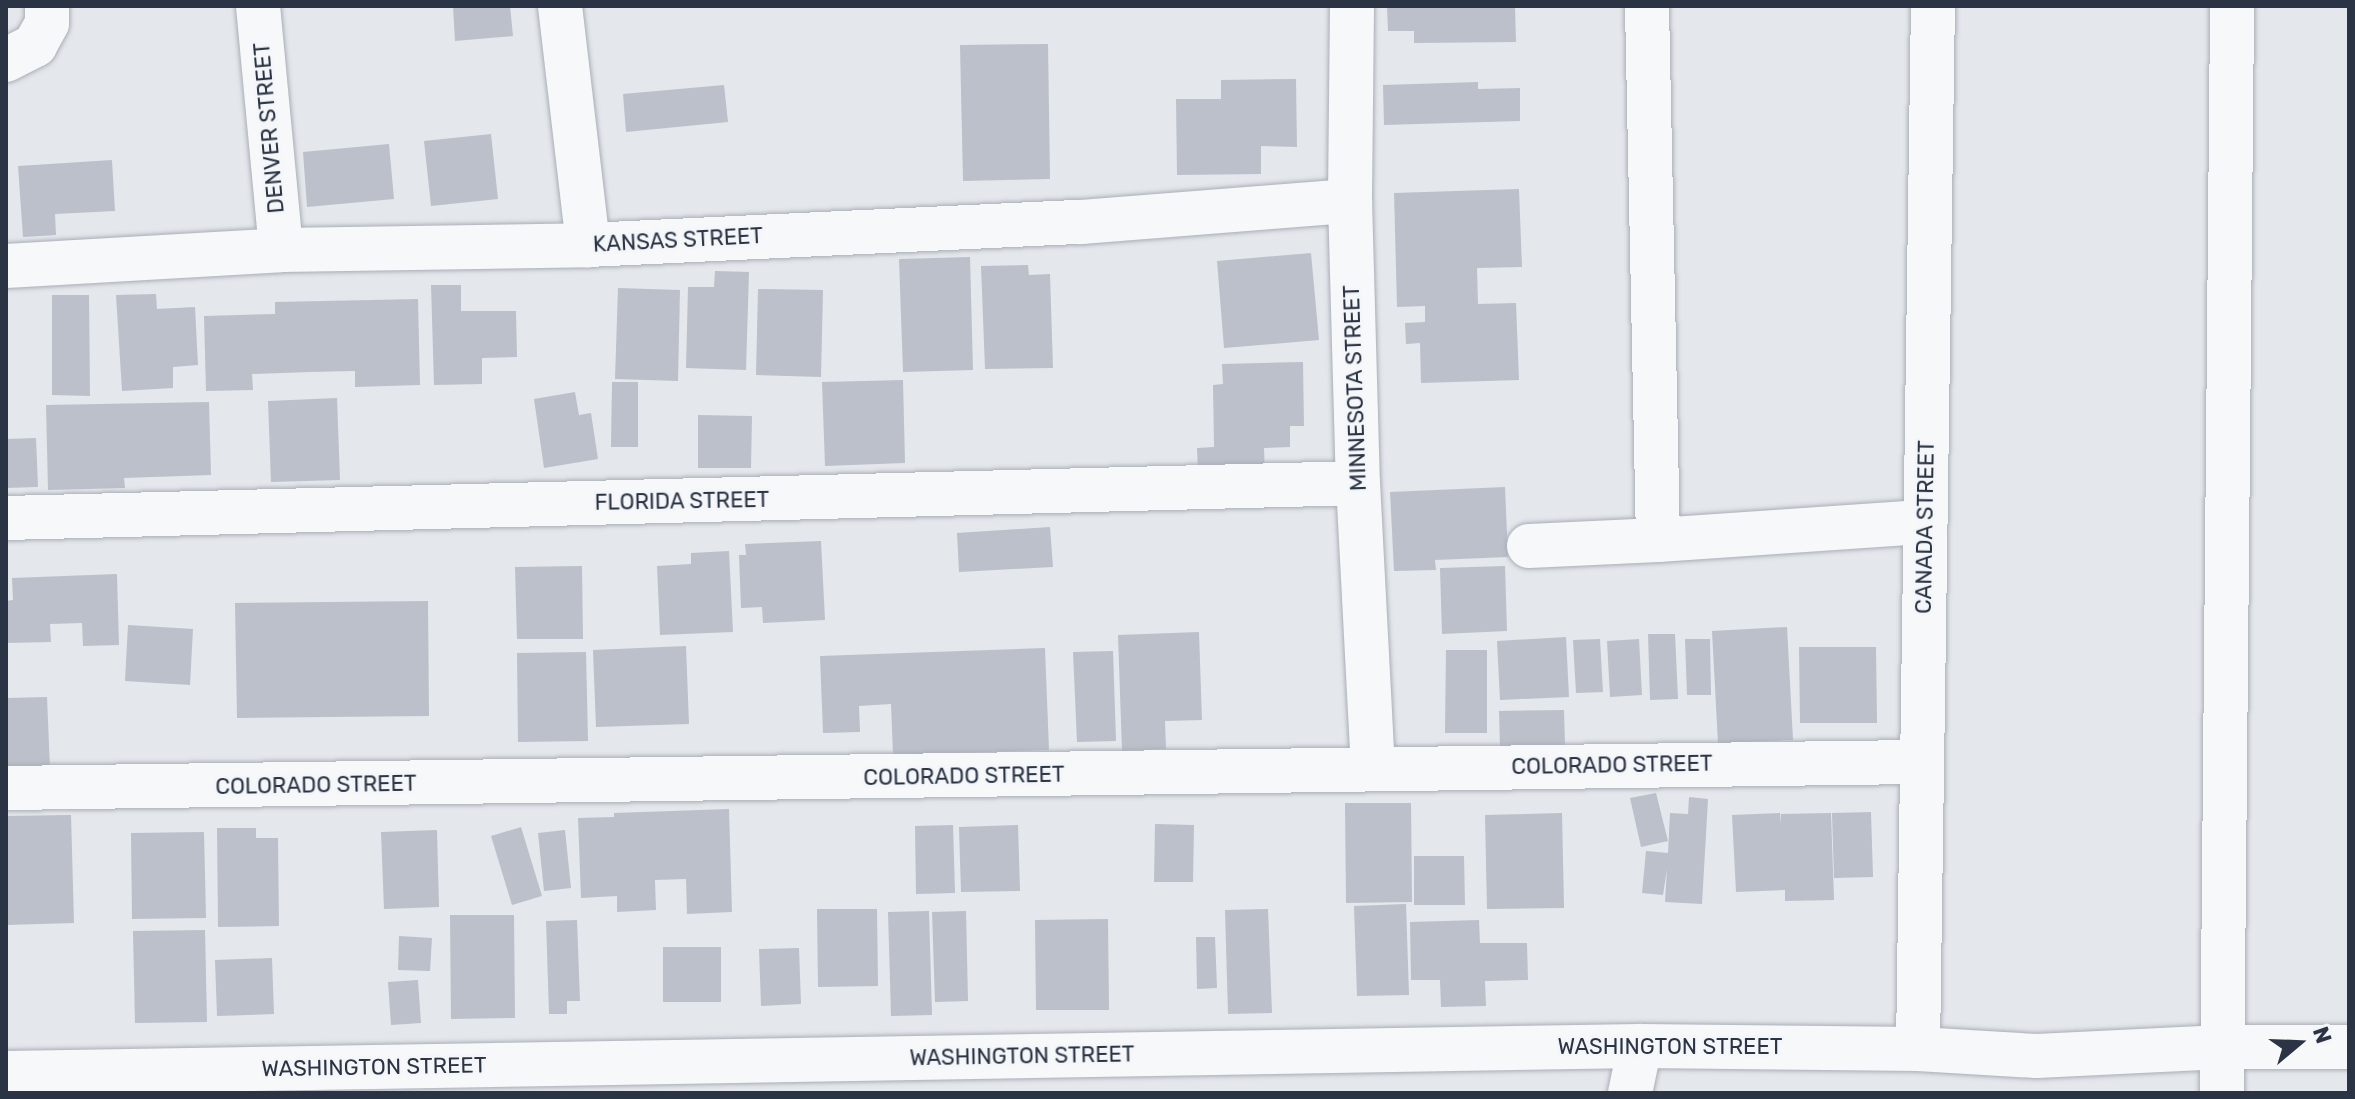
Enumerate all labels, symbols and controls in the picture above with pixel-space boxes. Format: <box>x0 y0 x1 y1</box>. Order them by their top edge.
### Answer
street label: DENVER STREET <box>248 41 290 215</box>
street label: KANSAS STREET <box>592 222 764 258</box>
street label: MINNESOTA STREET <box>1338 284 1372 492</box>
street label: CANADA STREET <box>1910 440 1940 614</box>
street label: FLORIDA STREET <box>594 486 770 516</box>
street label: COLORADO STREET <box>1511 750 1713 780</box>
street label: COLORADO STREET <box>863 761 1065 791</box>
street label: COLORADO STREET <box>215 770 417 800</box>
north arrow <box>2259 1003 2339 1083</box>
text: N <box>2307 1023 2338 1047</box>
street label: WASHINGTON STREET <box>1557 1034 1783 1060</box>
street label: WASHINGTON STREET <box>909 1041 1135 1071</box>
street label: WASHINGTON STREET <box>261 1052 487 1082</box>

